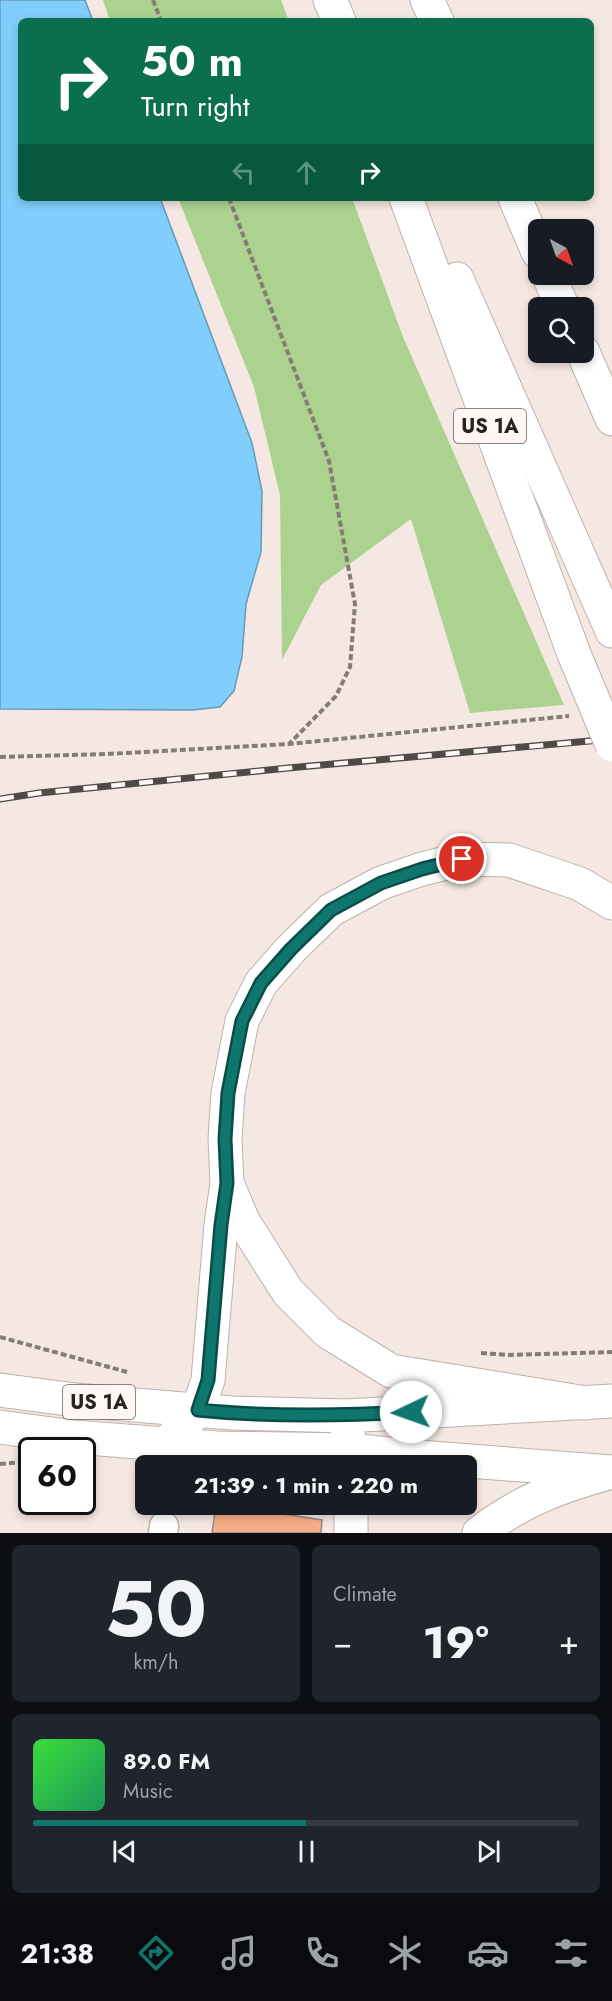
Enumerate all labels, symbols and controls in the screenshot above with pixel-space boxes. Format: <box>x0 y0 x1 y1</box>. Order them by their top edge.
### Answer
text: 50 m <box>141 31 243 92</box>
icon: right <box>42 42 120 120</box>
text: Turn right <box>141 87 249 126</box>
icon: left <box>227 156 260 189</box>
icon: ahead <box>290 156 323 189</box>
icon: right <box>353 156 386 189</box>
north arrow <box>528 219 594 285</box>
map controls <box>528 219 594 363</box>
button: search <box>528 297 594 363</box>
road number: US 1A <box>454 409 526 443</box>
pin <box>436 833 487 884</box>
icon: arrive <box>445 842 478 875</box>
position arrow <box>379 1380 443 1444</box>
road number: US 1A <box>63 1385 135 1419</box>
speed limit sign: 60 <box>18 1437 96 1515</box>
text: 21:39 · 1 min · 220 m <box>194 1469 418 1501</box>
text: 50 <box>105 1553 207 1665</box>
text: Climate <box>333 1580 397 1609</box>
text: 19° <box>422 1610 489 1675</box>
text: − <box>333 1619 352 1666</box>
text: + <box>559 1619 579 1666</box>
text: km/h <box>133 1648 179 1677</box>
text: 89.0 FM <box>123 1745 210 1777</box>
text: Music <box>123 1777 173 1806</box>
icon: previous <box>108 1835 141 1868</box>
icon: pause <box>290 1835 323 1868</box>
icon: next <box>472 1835 505 1868</box>
icon: directions <box>135 1932 177 1974</box>
icon: music <box>218 1932 260 1974</box>
icon: phone <box>301 1932 343 1974</box>
icon: climate <box>384 1932 426 1974</box>
icon: car <box>467 1932 509 1974</box>
icon: filters <box>550 1932 592 1974</box>
text: 21:38 <box>20 1934 94 1973</box>

